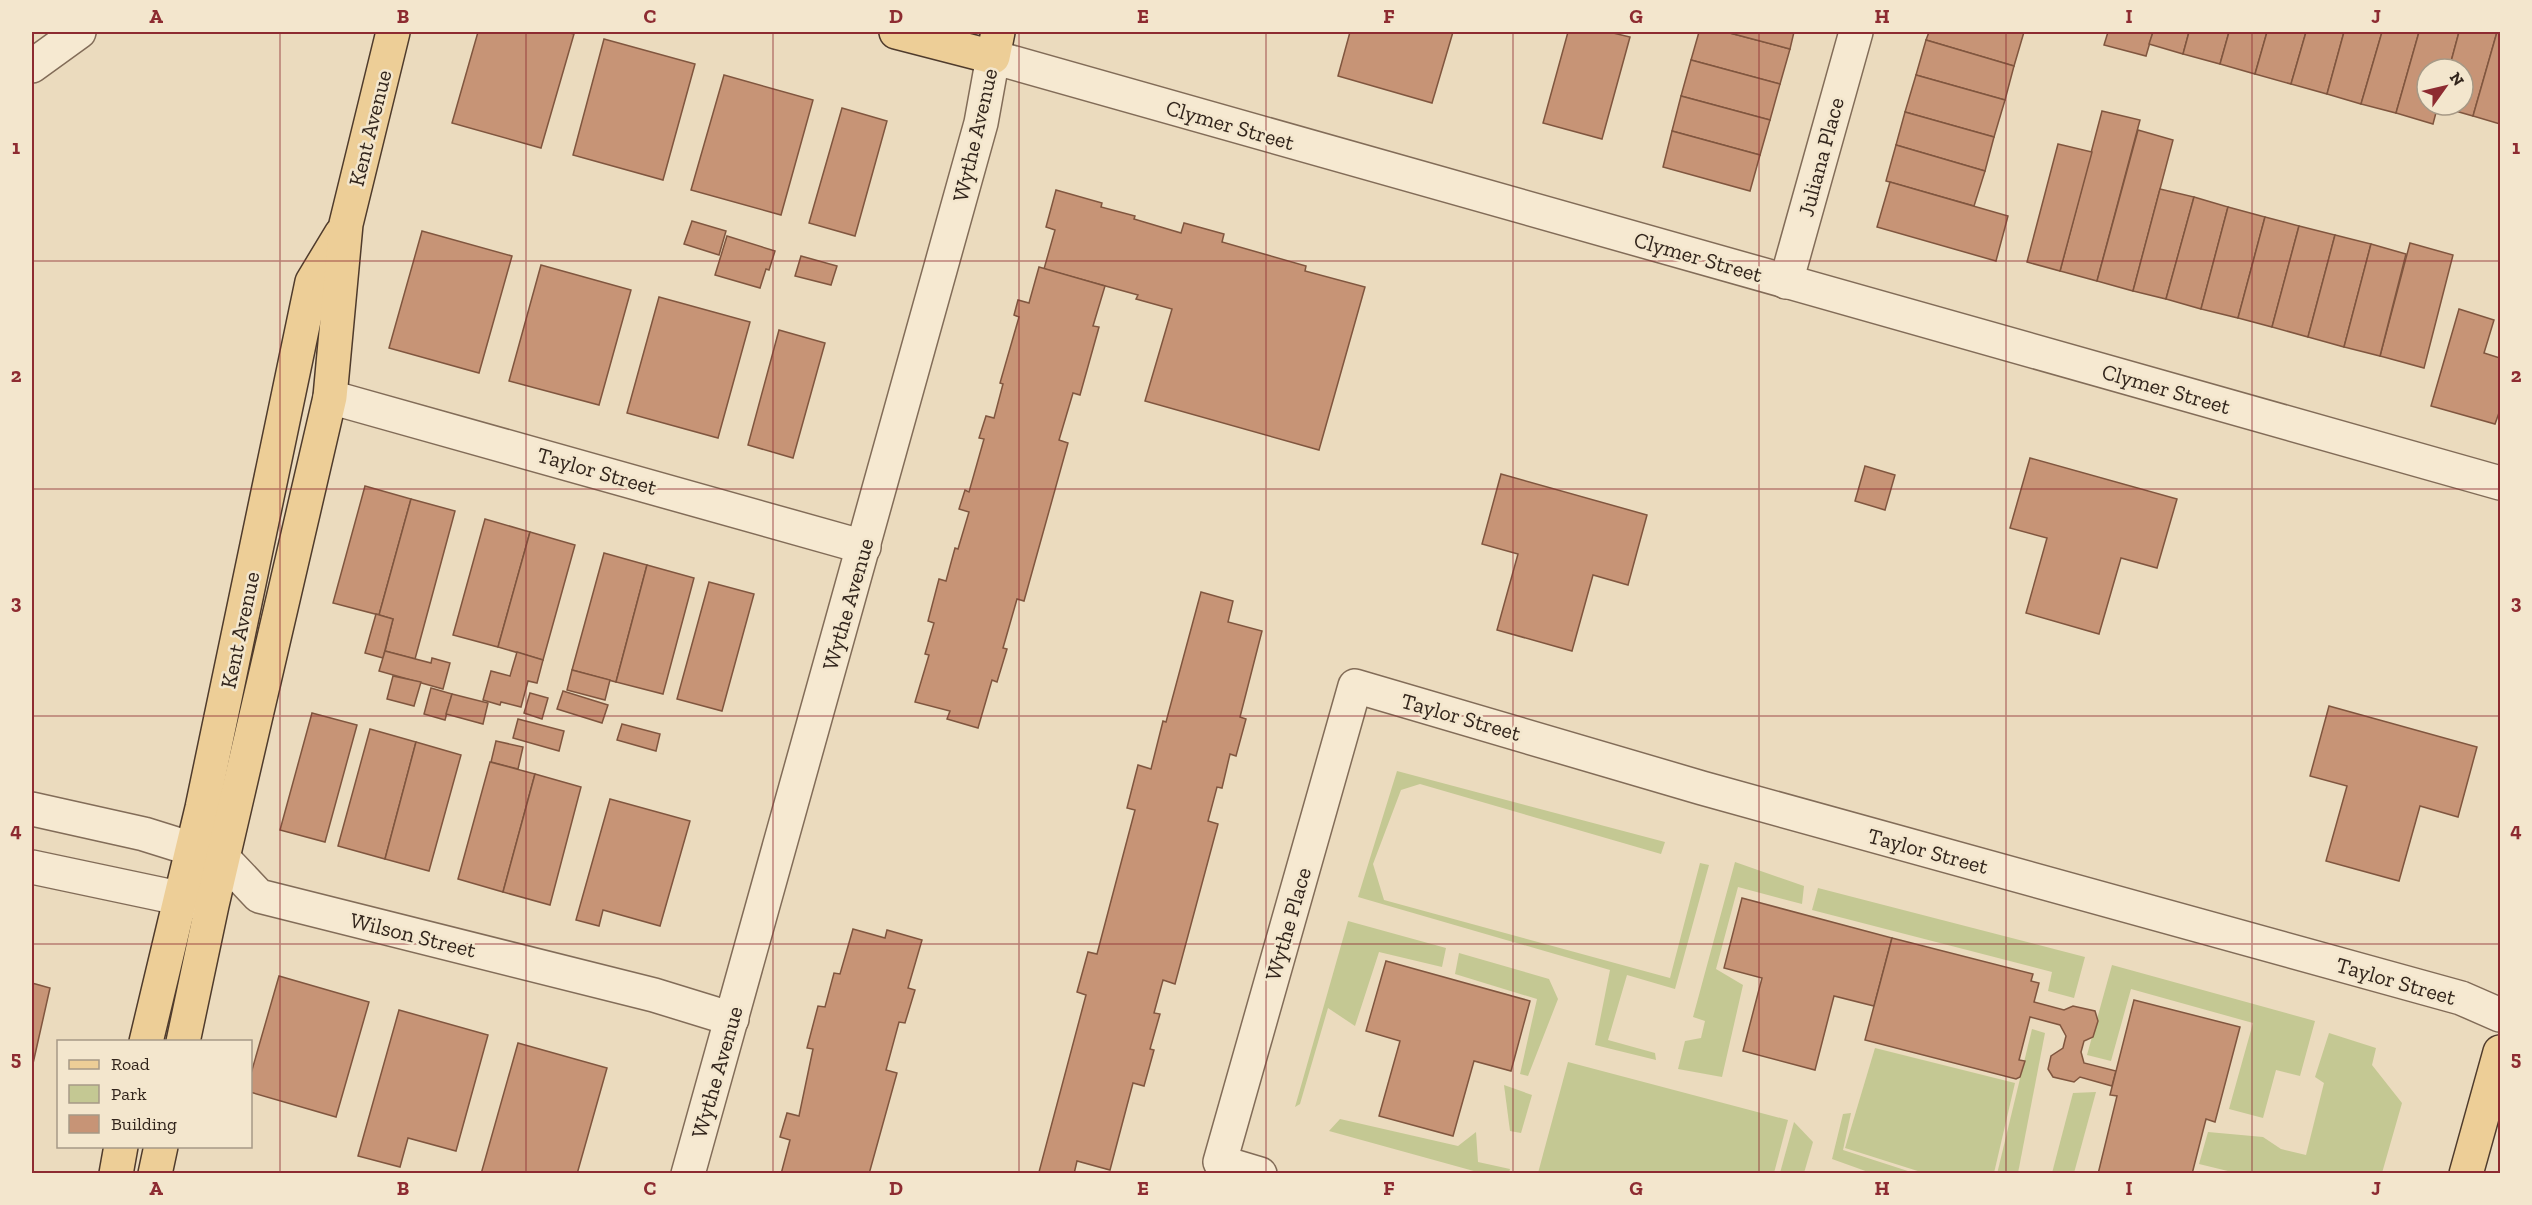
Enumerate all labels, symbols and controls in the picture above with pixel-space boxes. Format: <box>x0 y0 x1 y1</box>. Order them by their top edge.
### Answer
text: A <box>149 4 163 28</box>
text: B <box>397 4 409 28</box>
text: C <box>644 4 657 28</box>
text: D <box>889 4 903 28</box>
text: E <box>1137 4 1149 28</box>
text: F <box>1383 4 1395 28</box>
text: G <box>1629 4 1643 28</box>
text: H <box>1874 4 1890 28</box>
text: I <box>2125 4 2133 28</box>
text: J <box>2371 4 2381 28</box>
north arrow <box>2415 57 2475 117</box>
street label: Wythe Avenue <box>947 66 1003 204</box>
street label: Kent Avenue <box>343 67 397 189</box>
text: N <box>2446 69 2468 89</box>
street label: Clymer Street <box>1163 94 1298 156</box>
street label: Juliana Place <box>1792 94 1850 220</box>
text: 1 <box>12 135 20 159</box>
text: 1 <box>2512 135 2520 159</box>
street label: Clymer Street <box>1631 226 1766 288</box>
street label: Clymer Street <box>2099 358 2234 420</box>
text: 2 <box>11 363 22 387</box>
text: 2 <box>2511 363 2522 387</box>
street label: Taylor Street <box>534 441 661 501</box>
street label: Wythe Avenue <box>816 535 880 673</box>
street label: Kent Avenue <box>214 569 266 691</box>
text: 3 <box>11 590 22 614</box>
text: 3 <box>2511 590 2522 614</box>
street label: Taylor Street <box>1398 687 1525 747</box>
text: 4 <box>10 818 22 842</box>
text: 4 <box>2510 818 2522 842</box>
street label: Taylor Street <box>1865 822 1992 880</box>
street label: Wythe Place <box>1259 864 1317 984</box>
street label: Wilson Street <box>347 906 480 964</box>
street label: Taylor Street <box>2333 951 2460 1011</box>
street label: Wythe Avenue <box>685 1003 749 1141</box>
legend <box>57 1040 252 1148</box>
text: 5 <box>11 1046 21 1070</box>
text: 5 <box>2511 1046 2521 1070</box>
text: Road <box>111 1053 150 1075</box>
text: Park <box>111 1083 147 1105</box>
text: Building <box>111 1113 177 1135</box>
text: A <box>149 1176 163 1200</box>
text: B <box>397 1176 409 1200</box>
text: C <box>644 1176 657 1200</box>
text: D <box>889 1176 903 1200</box>
text: E <box>1137 1176 1149 1200</box>
text: F <box>1383 1176 1395 1200</box>
text: G <box>1629 1176 1643 1200</box>
text: H <box>1874 1176 1890 1200</box>
text: I <box>2125 1176 2133 1200</box>
text: J <box>2371 1176 2381 1200</box>

